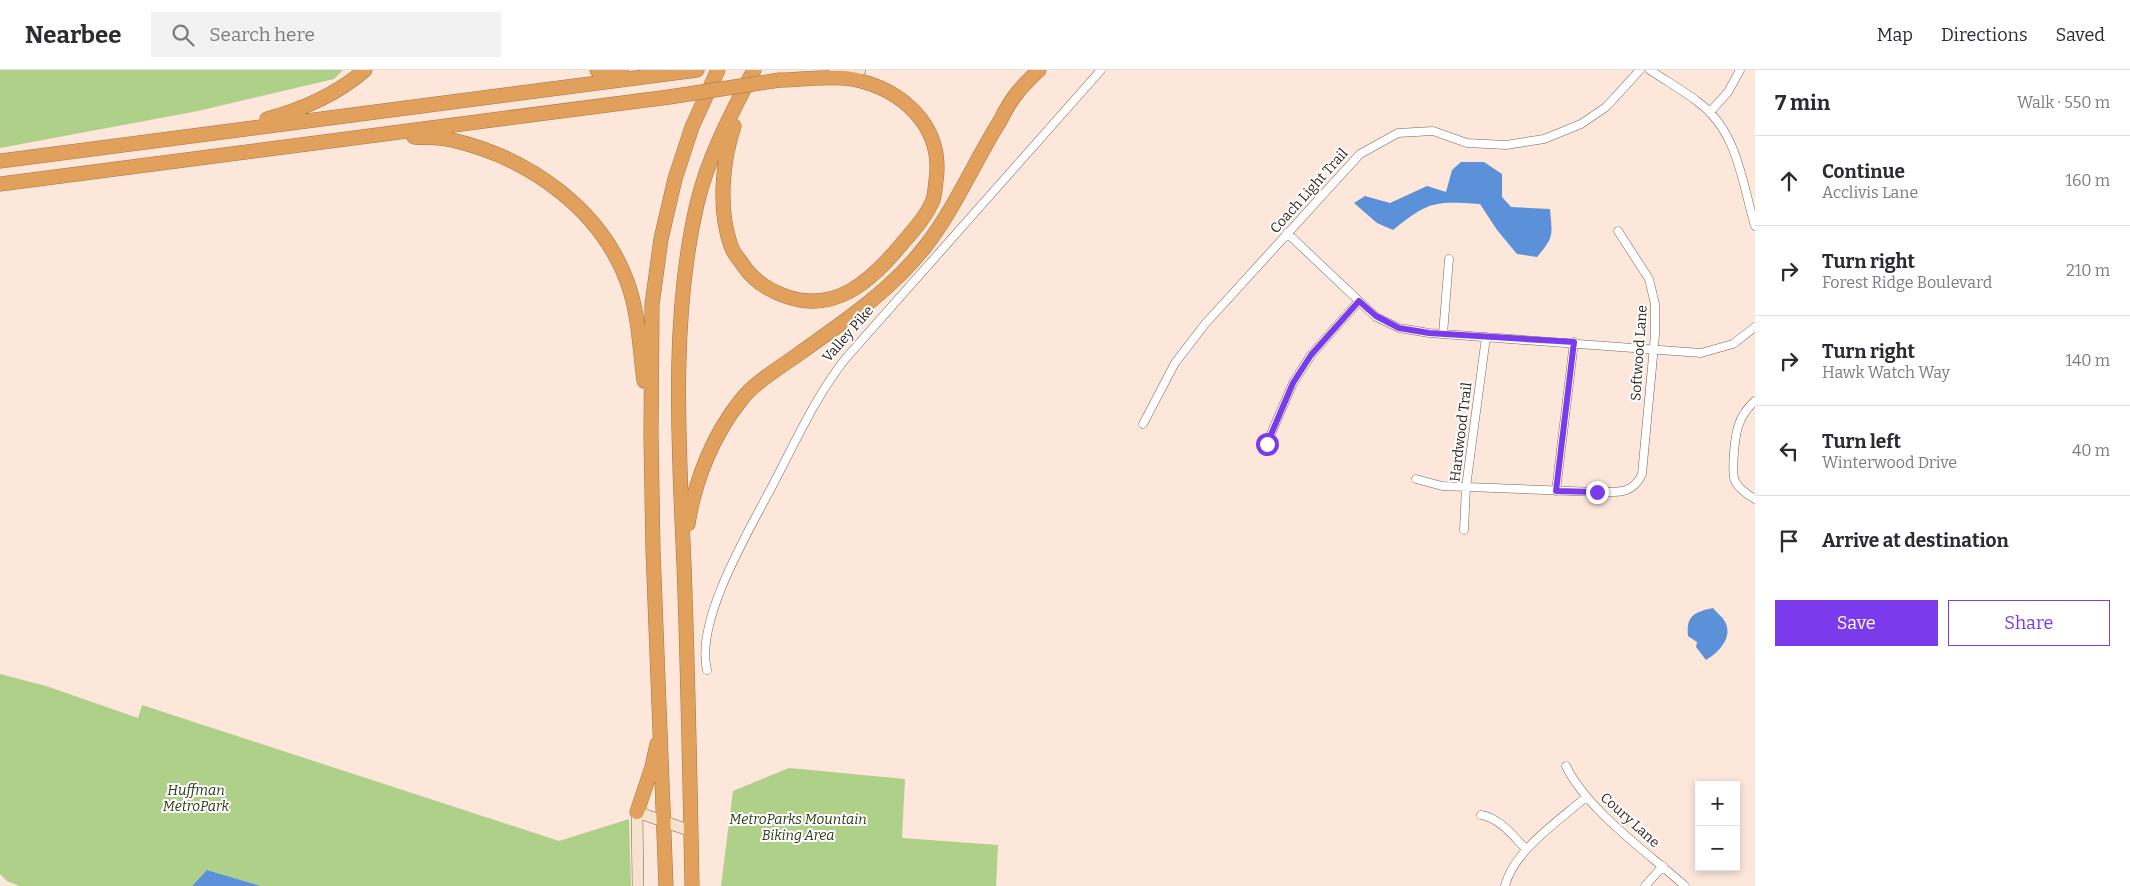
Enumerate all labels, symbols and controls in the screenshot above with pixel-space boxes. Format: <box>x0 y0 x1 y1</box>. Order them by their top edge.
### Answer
search box <box>151 12 501 57</box>
text: Nearbee <box>25 21 121 49</box>
icon: search <box>169 21 197 49</box>
text: Search here <box>209 23 315 46</box>
text: Map <box>1877 24 1913 46</box>
text: Directions <box>1941 24 2028 46</box>
text: Saved <box>2056 24 2105 46</box>
text: 7 min <box>1775 90 1830 116</box>
text: Walk · 550 m <box>2017 93 2110 112</box>
street label: Coach Light Trail <box>1266 145 1352 237</box>
text: Continue <box>1822 160 1905 183</box>
icon: ahead <box>1775 167 1803 195</box>
text: 160 m <box>2065 171 2110 190</box>
text: Acclivis Lane <box>1822 183 1918 202</box>
text: Turn right <box>1822 250 1915 273</box>
icon: right <box>1775 257 1803 285</box>
text: 210 m <box>2066 261 2110 280</box>
text: Forest Ridge Boulevard <box>1822 273 1992 292</box>
street label: Valley Pike <box>819 302 877 366</box>
street label: Softwood Lane <box>1627 304 1651 402</box>
text: Turn right <box>1822 340 1915 363</box>
icon: right <box>1775 347 1803 375</box>
text: 140 m <box>2065 351 2110 370</box>
text: Hawk Watch Way <box>1822 363 1950 382</box>
street label: Hardwood Trail <box>1446 381 1476 483</box>
text: Turn left <box>1822 430 1901 453</box>
route start <box>1256 433 1279 456</box>
icon: left <box>1775 437 1803 465</box>
text: 40 m <box>2072 441 2110 460</box>
text: Winterwood Drive <box>1822 453 1957 472</box>
route end <box>1586 481 1609 504</box>
icon: arrive <box>1775 527 1803 555</box>
text: Arrive at destination <box>1822 529 2009 552</box>
button: Save <box>1775 600 1938 646</box>
button: Share <box>1948 600 2110 646</box>
map controls <box>1695 781 1740 871</box>
button: + <box>1695 781 1740 826</box>
park label: Huffman MetroPark <box>163 782 230 815</box>
street label: Coury Lane <box>1597 789 1663 851</box>
park label: MetroParks Mountain Biking Area <box>729 811 867 844</box>
button: − <box>1695 826 1740 871</box>

